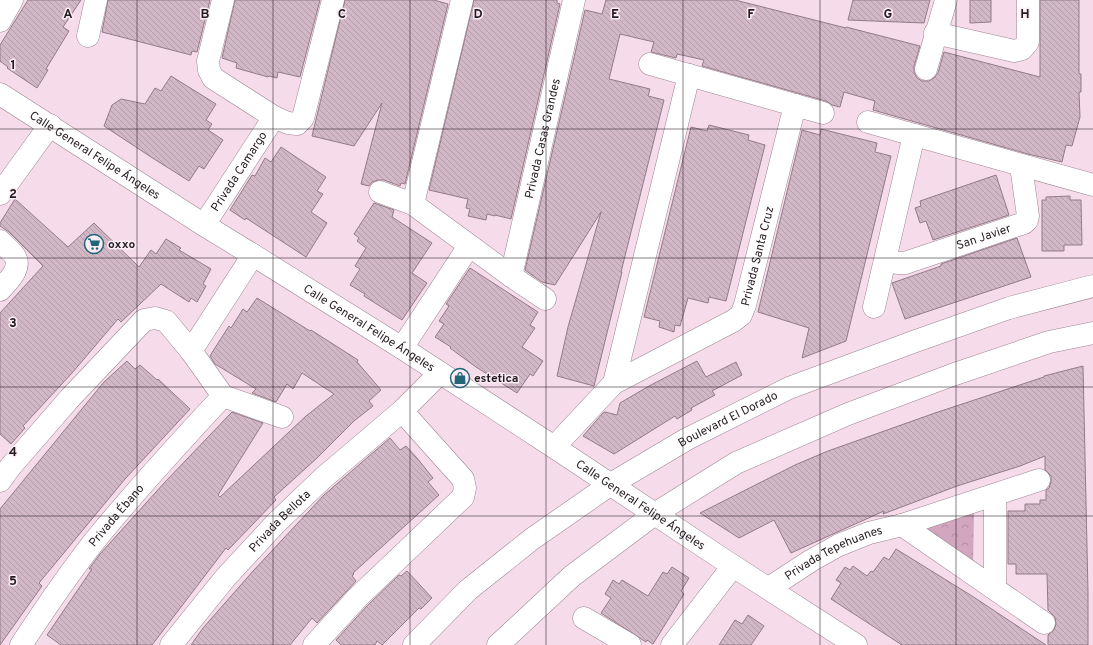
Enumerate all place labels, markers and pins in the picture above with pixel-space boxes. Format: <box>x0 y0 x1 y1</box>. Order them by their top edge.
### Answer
supermarket icon: oxxo <box>83 233 105 255</box>
place label: oxxo <box>108 237 135 253</box>
shop icon: estetica <box>449 367 471 389</box>
place label: estetica <box>474 371 519 387</box>

